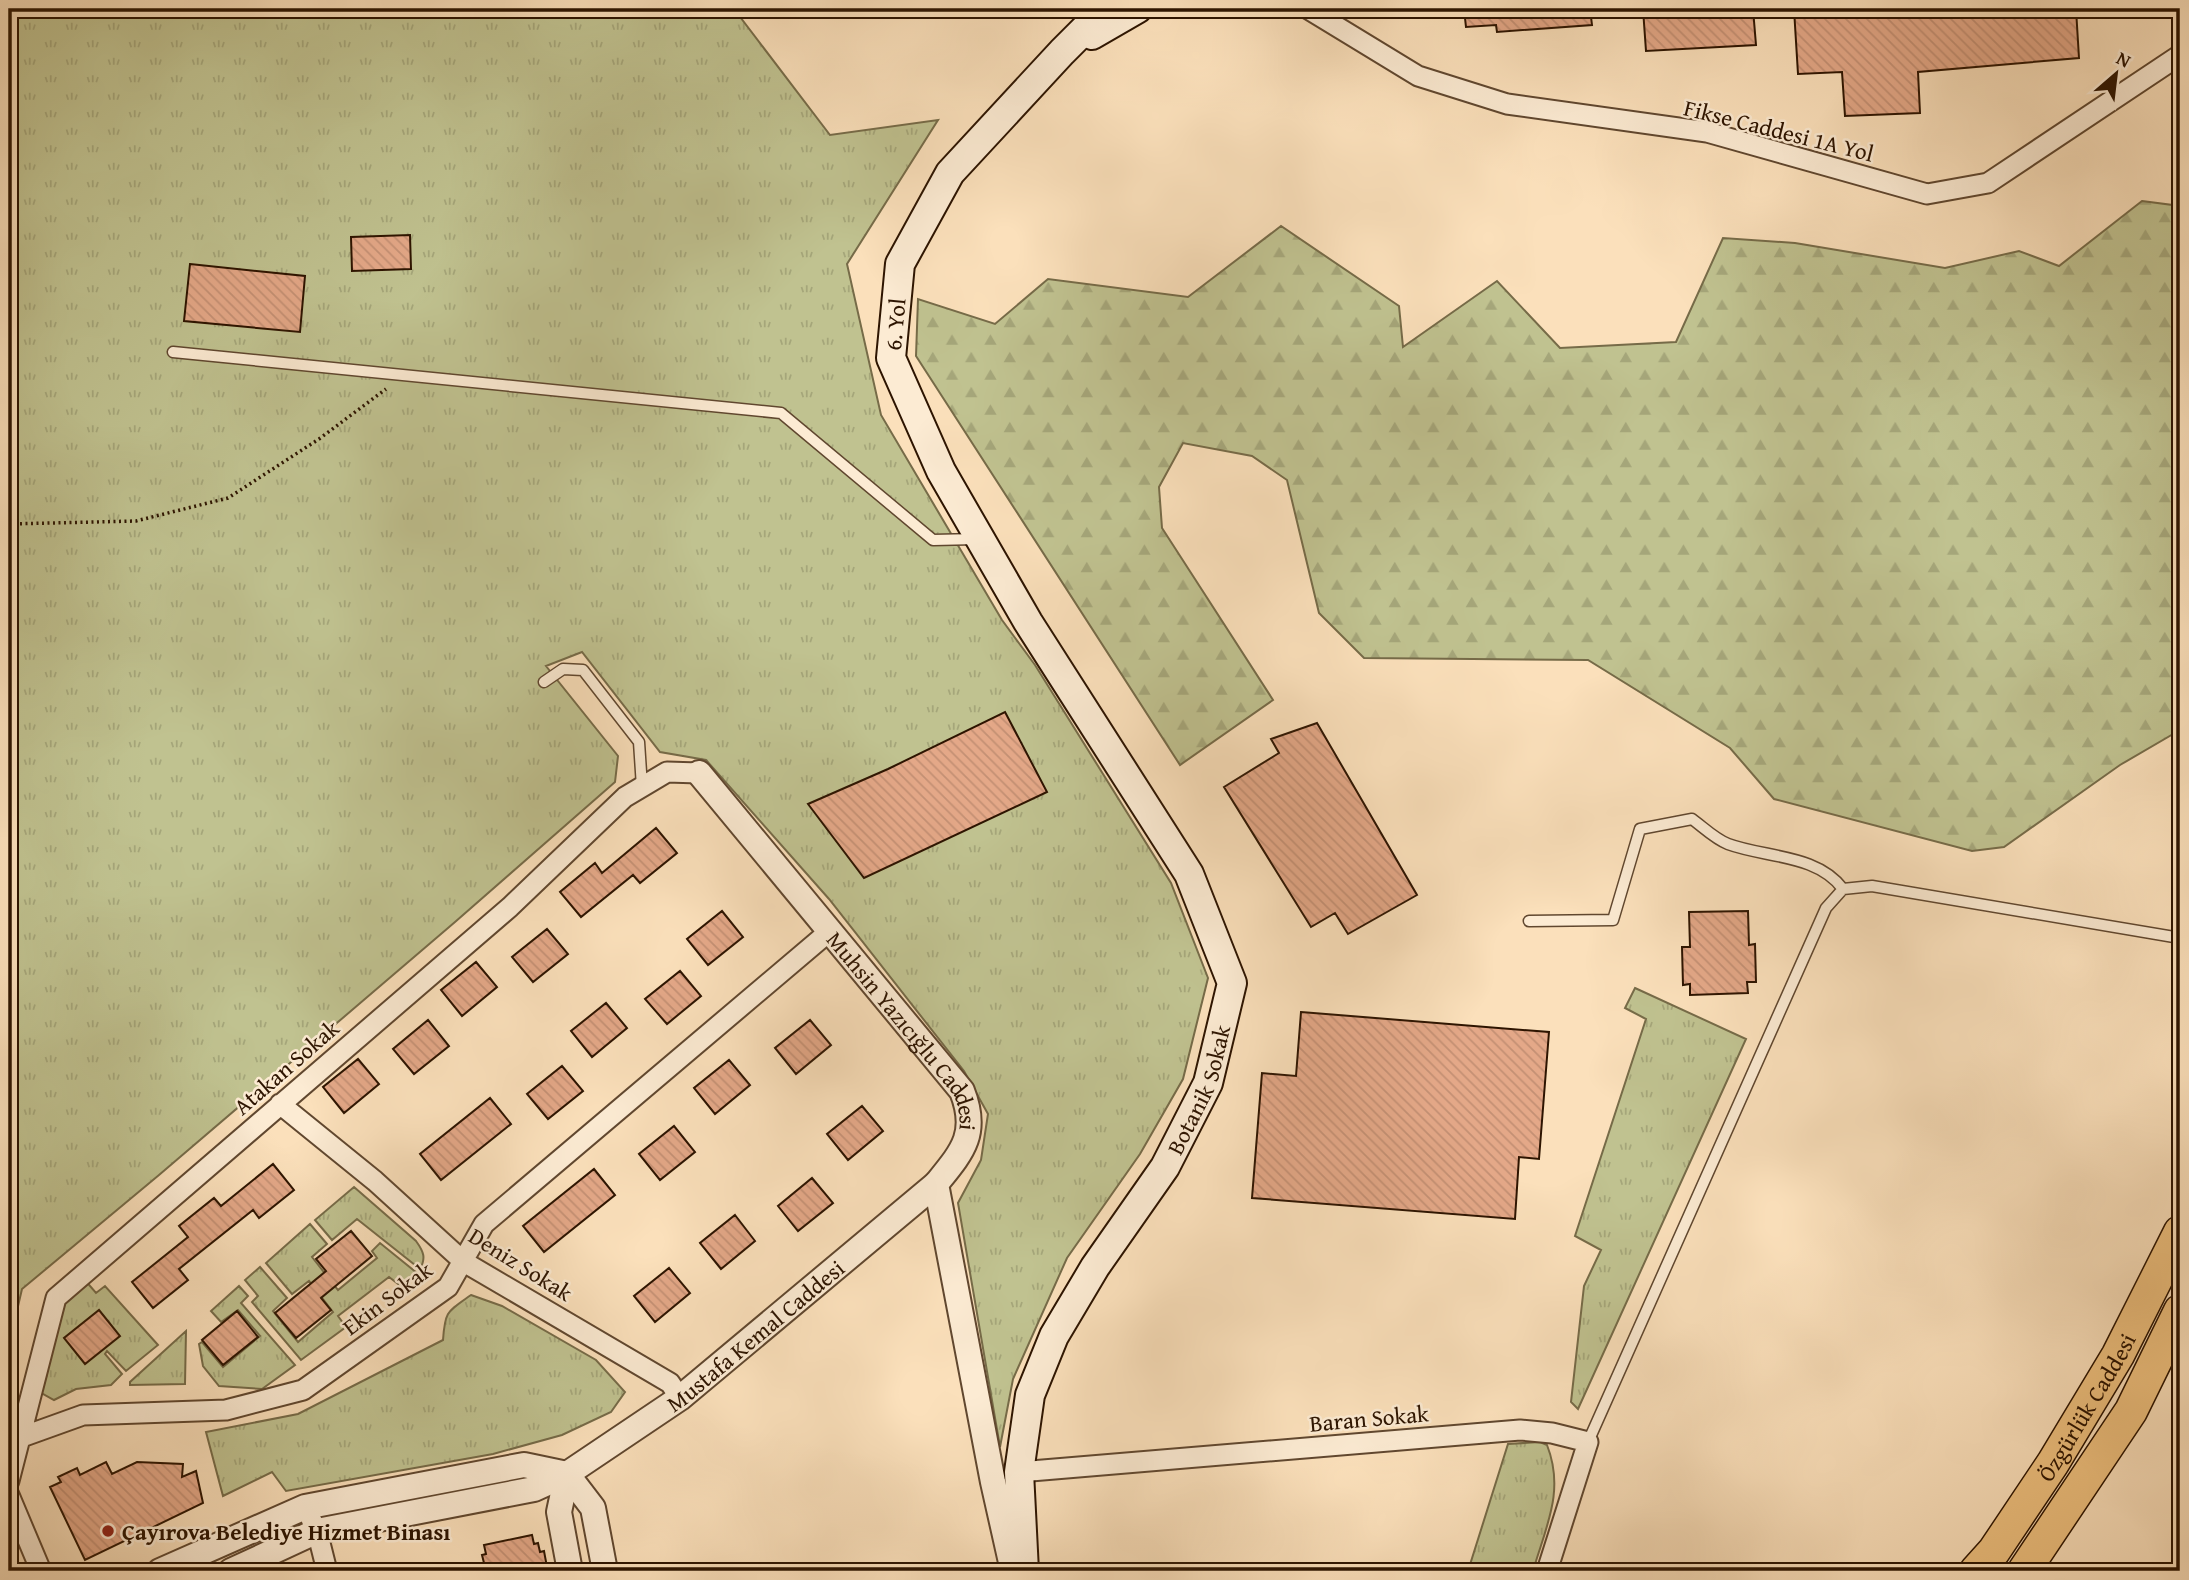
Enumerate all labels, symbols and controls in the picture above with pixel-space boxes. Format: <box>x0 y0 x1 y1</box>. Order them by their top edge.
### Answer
north arrow <box>2080 38 2150 108</box>
text: N <box>2112 44 2136 74</box>
street label: Fikse Caddesi 1A Yol <box>1681 90 1877 170</box>
street label: 6. Yol <box>875 297 913 352</box>
street label: Muhsin Yazıcığlu Caddesi <box>819 923 985 1132</box>
street label: Atakan Sokak <box>226 1011 346 1122</box>
street label: Botanik Sokak <box>1158 1021 1238 1160</box>
street label: Deniz Sokak <box>463 1219 579 1309</box>
street label: Mustafa Kemal Caddesi <box>659 1251 851 1419</box>
street label: Ekin Sokak <box>335 1253 439 1343</box>
street label: Özgürlük Caddesi <box>2029 1327 2143 1488</box>
street label: Baran Sokak <box>1308 1396 1430 1440</box>
place label: Çayırova Belediye Hizmet Binası <box>122 1515 450 1548</box>
marker: Çayırova Belediye Hizmet Binası <box>100 1523 116 1539</box>

